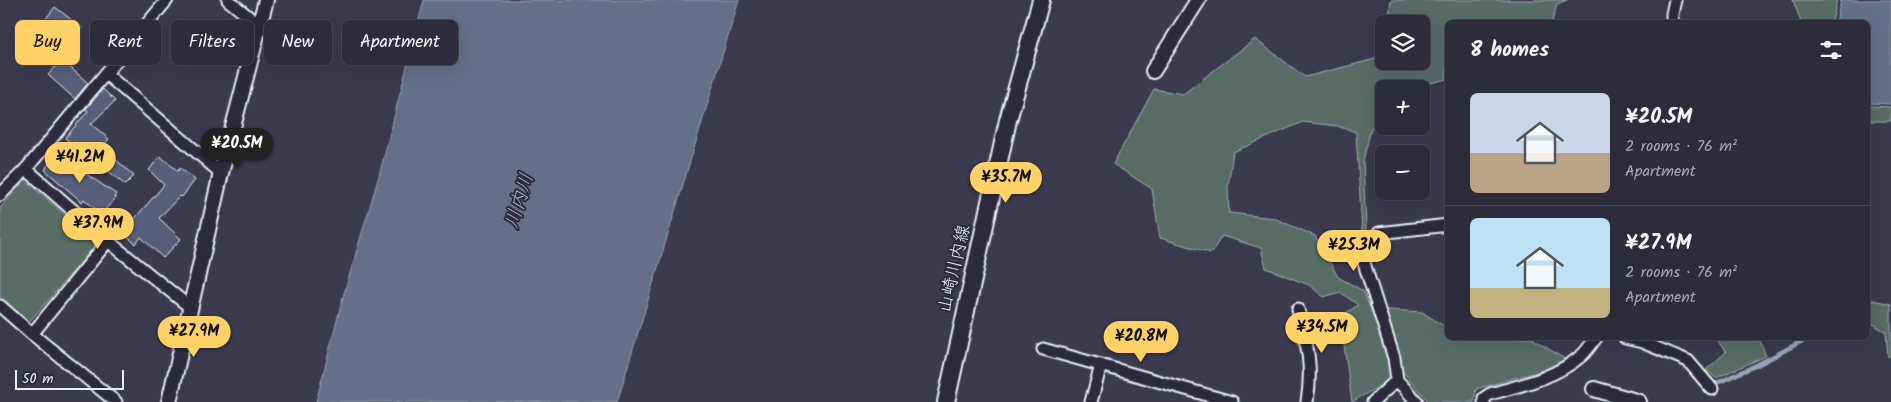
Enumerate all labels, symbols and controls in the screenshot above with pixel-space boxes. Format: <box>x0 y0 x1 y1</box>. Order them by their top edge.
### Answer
map controls <box>1375 15 1430 200</box>
button: layers <box>1375 15 1430 70</box>
chip: Buy <box>15 20 80 65</box>
chip: Rent <box>90 20 161 65</box>
chip: Filters <box>171 20 254 65</box>
chip: New <box>264 20 332 65</box>
chip: Apartment <box>342 20 458 65</box>
text: 8 homes <box>1470 34 1549 67</box>
icon: filters <box>1817 36 1845 64</box>
button: + <box>1375 80 1430 135</box>
text: ¥20.5M <box>1625 101 1692 134</box>
icon: home <box>1510 113 1570 173</box>
pin: ¥20.5M <box>196 128 278 170</box>
text: ¥20.5M <box>211 131 263 156</box>
text: 2 rooms · 76 m² <box>1625 134 1737 159</box>
pin: ¥41.2M <box>39 142 121 184</box>
text: ¥41.2M <box>56 145 104 170</box>
button: − <box>1375 145 1430 200</box>
text: Apartment <box>1625 159 1696 184</box>
pin: ¥35.7M <box>965 162 1047 204</box>
text: ¥35.7M <box>981 165 1031 190</box>
water label: 川内川 <box>497 169 543 233</box>
pin: ¥37.9M <box>57 208 139 250</box>
text: ¥37.9M <box>73 211 123 236</box>
street label: 山崎川内線 <box>931 222 979 316</box>
text: ¥27.9M <box>1625 227 1692 260</box>
pin: ¥25.3M <box>1313 230 1395 272</box>
text: ¥25.3M <box>1328 233 1380 258</box>
icon: home <box>1510 238 1570 298</box>
text: 2 rooms · 76 m² <box>1625 260 1737 285</box>
text: Apartment <box>1625 285 1696 310</box>
pin: ¥34.5M <box>1281 312 1363 354</box>
text: ¥34.5M <box>1296 315 1348 340</box>
pin: ¥27.9M <box>153 316 235 358</box>
text: ¥27.9M <box>169 319 219 344</box>
pin: ¥20.8M <box>1100 320 1182 363</box>
text: ¥20.8M <box>1115 324 1167 349</box>
scale bar <box>15 367 124 390</box>
text: 50 m <box>22 368 53 390</box>

